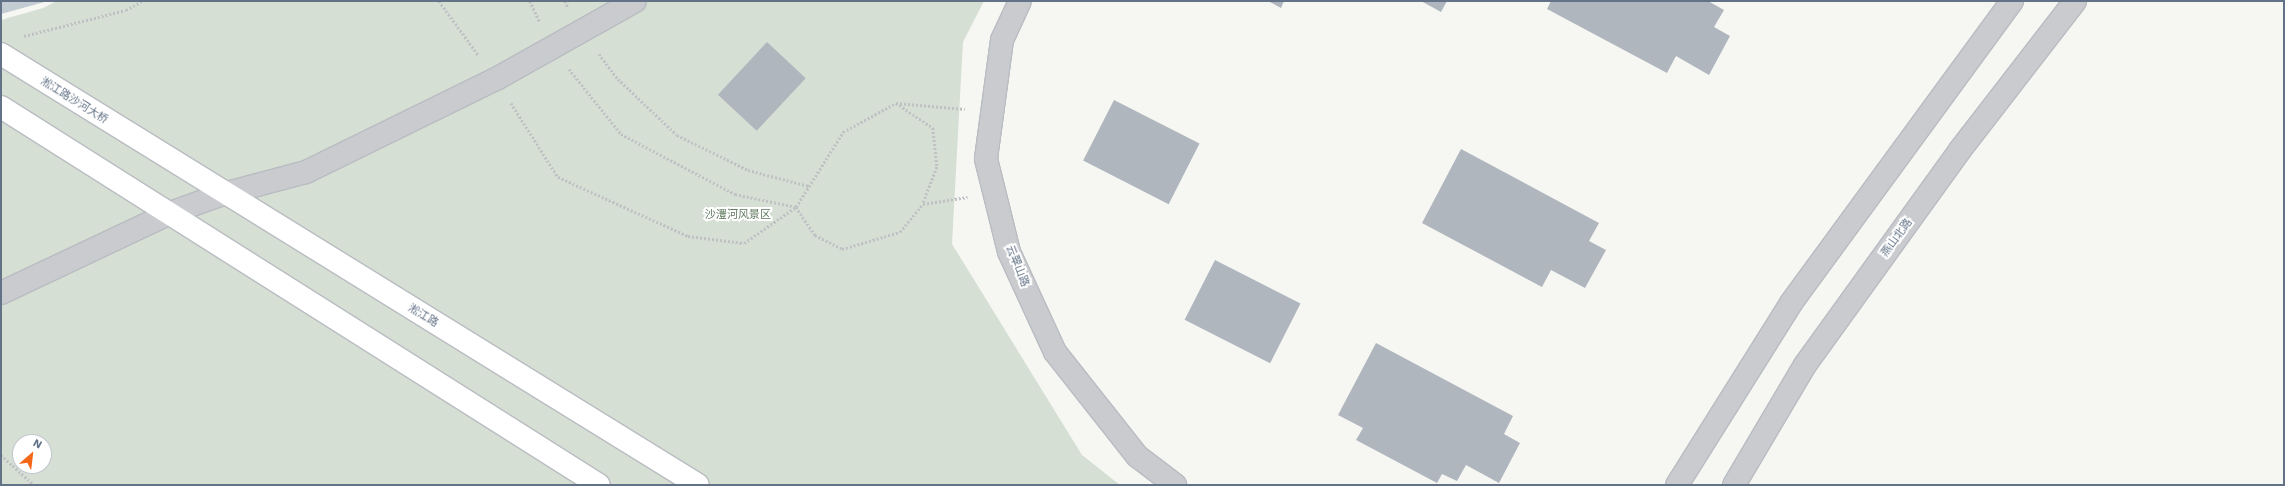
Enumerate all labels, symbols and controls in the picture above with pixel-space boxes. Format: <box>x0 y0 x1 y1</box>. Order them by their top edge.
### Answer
street label: 淞江路沙河大桥 <box>38 75 110 127</box>
park label: 沙澧河风景区 <box>705 208 771 222</box>
street label: 燕山北路 <box>1879 216 1915 260</box>
street label: 云翠山路 <box>1003 243 1031 289</box>
street label: 淞江路 <box>405 302 441 330</box>
north arrow <box>12 434 52 474</box>
text: N <box>31 436 44 451</box>

